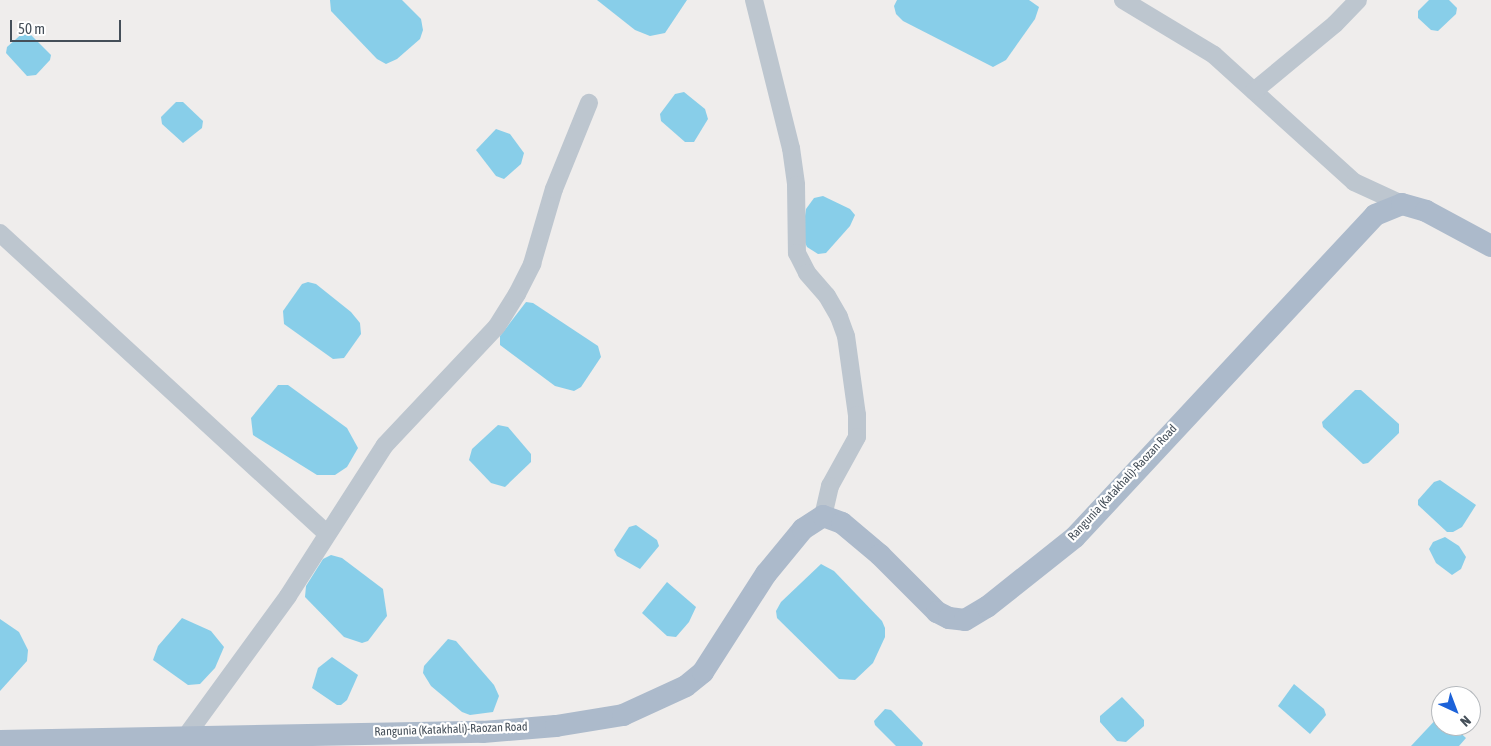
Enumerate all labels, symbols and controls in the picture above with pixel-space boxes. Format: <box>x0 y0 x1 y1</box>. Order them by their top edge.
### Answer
scale bar <box>12 10 124 42</box>
text: 50 m <box>18 20 45 37</box>
street label: Rangunia (Katakhali)-Raozan Road <box>1066 422 1180 544</box>
north arrow <box>1431 686 1481 736</box>
text: N <box>1457 713 1474 730</box>
street label: Rangunia (Katakhali)-Raozan Road <box>374 720 528 740</box>

